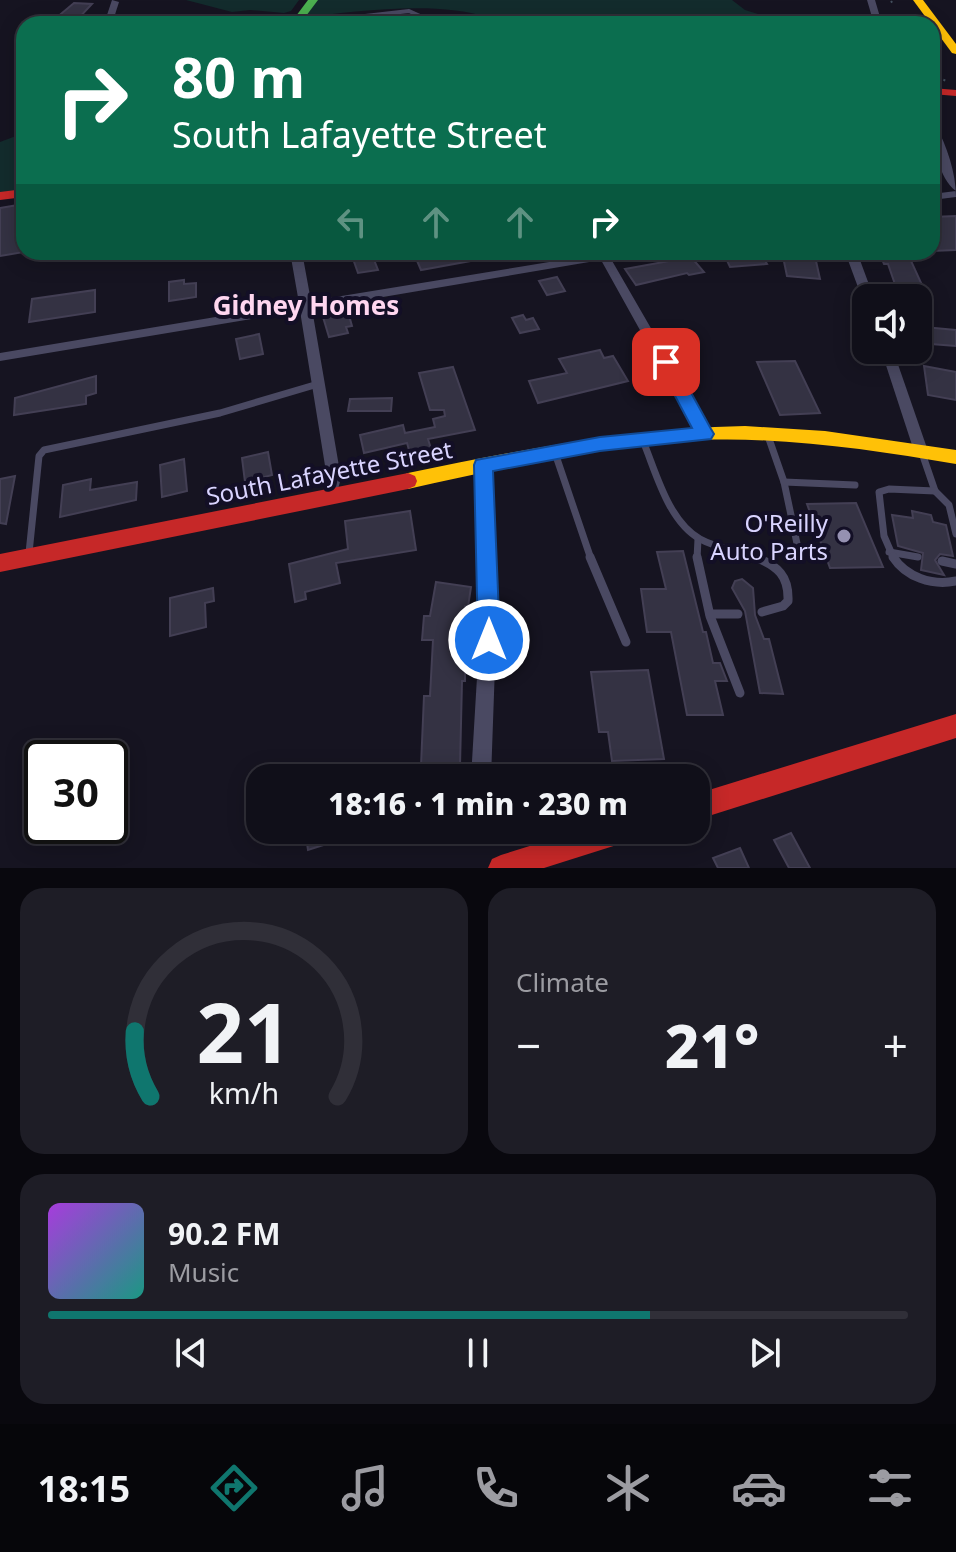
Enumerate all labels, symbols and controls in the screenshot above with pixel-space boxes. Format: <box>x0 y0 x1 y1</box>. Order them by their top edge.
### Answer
text: 80 m <box>172 38 305 114</box>
icon: right <box>40 48 144 152</box>
text: South Lafayette Street <box>172 110 547 159</box>
icon: left <box>330 200 374 244</box>
icon: ahead <box>414 200 458 244</box>
icon: ahead <box>498 200 542 244</box>
icon: right <box>582 200 626 244</box>
map controls <box>852 284 932 364</box>
button: sound <box>852 284 932 364</box>
district label: Gidney Homes <box>213 287 399 323</box>
pin <box>632 328 700 396</box>
icon: arrive <box>644 340 688 384</box>
street label: South Lafayette Street <box>203 432 455 512</box>
place label: O'Reilly Auto Parts <box>710 506 829 567</box>
marker: O'Reilly Auto Parts <box>835 527 853 545</box>
position arrow <box>447 598 531 682</box>
speed limit sign: 30 <box>24 740 128 844</box>
text: 18:16 · 1 min · 230 m <box>328 783 628 824</box>
text: Climate <box>516 964 609 1000</box>
text: 21 <box>196 974 292 1087</box>
text: 21° <box>665 1004 759 1086</box>
text: − <box>516 1015 541 1075</box>
text: + <box>883 1015 908 1075</box>
text: km/h <box>209 1073 279 1112</box>
text: 90.2 FM <box>168 1213 280 1254</box>
text: Music <box>168 1254 239 1290</box>
icon: previous <box>169 1331 213 1375</box>
icon: pause <box>456 1331 500 1375</box>
icon: next <box>743 1331 787 1375</box>
icon: directions <box>206 1460 262 1516</box>
icon: music <box>337 1460 393 1516</box>
icon: phone <box>468 1460 524 1516</box>
icon: climate <box>600 1460 656 1516</box>
icon: car <box>731 1460 787 1516</box>
icon: filters <box>862 1460 918 1516</box>
text: 18:15 <box>38 1464 130 1513</box>

